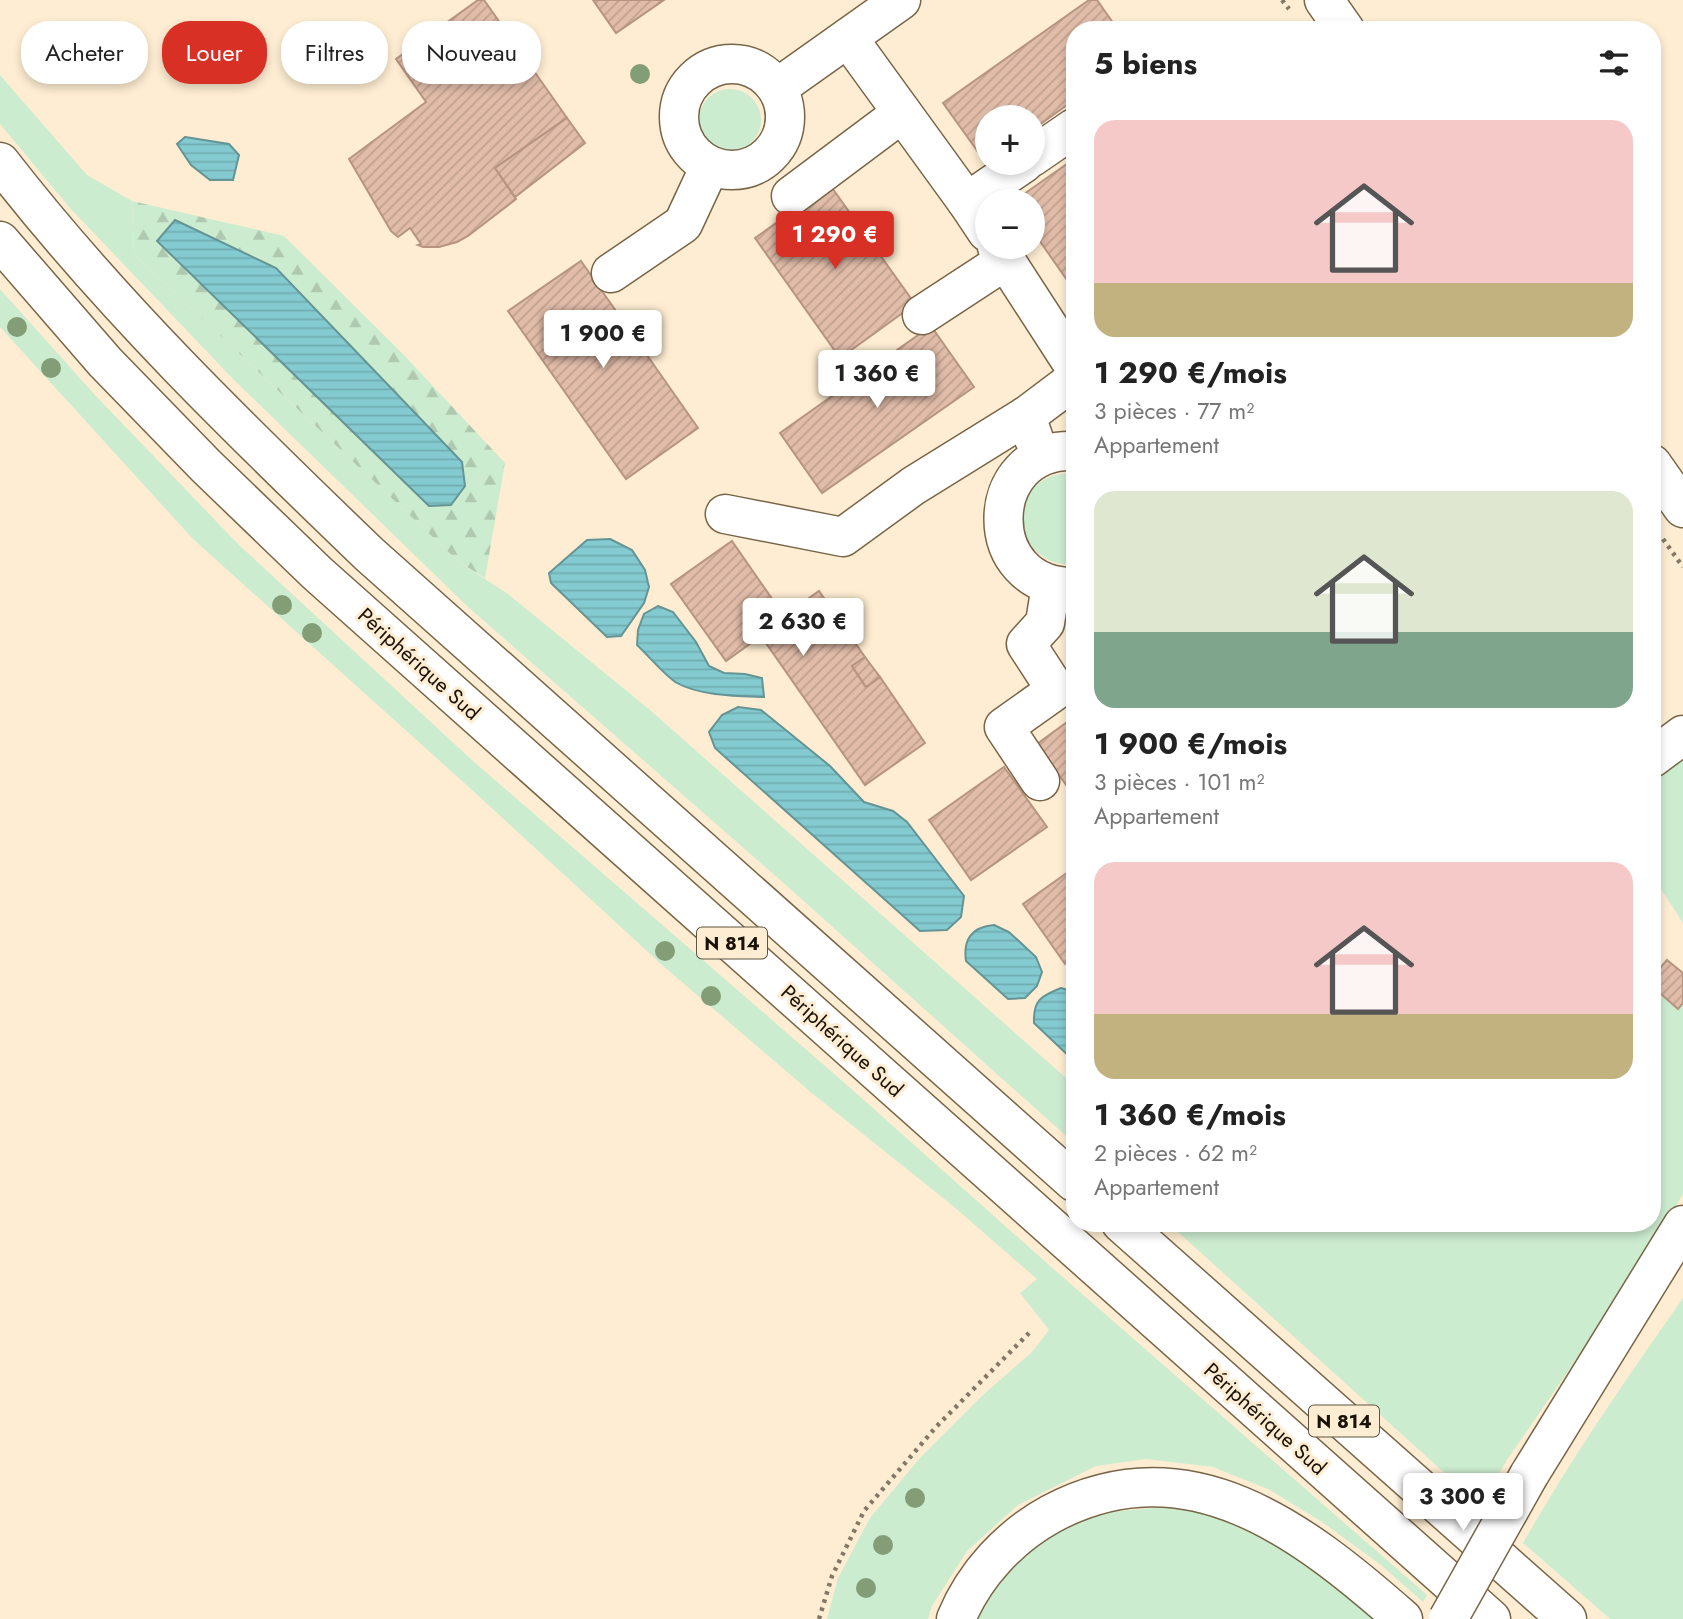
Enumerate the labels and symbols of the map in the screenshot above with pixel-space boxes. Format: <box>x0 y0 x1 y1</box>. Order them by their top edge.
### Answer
pin: 1 290 € <box>770 212 900 271</box>
pin: 1 900 € <box>538 310 668 370</box>
pin: 1 360 € <box>812 350 942 410</box>
pin: 2 630 € <box>738 598 868 658</box>
street label: Périphérique Sud <box>351 601 487 727</box>
road number: N 814 <box>697 928 767 959</box>
street label: Périphérique Sud <box>774 978 910 1104</box>
street label: Périphérique Sud <box>1197 1356 1333 1482</box>
road number: N 814 <box>1309 1406 1379 1436</box>
pin: 3 300 € <box>1398 1474 1528 1533</box>

